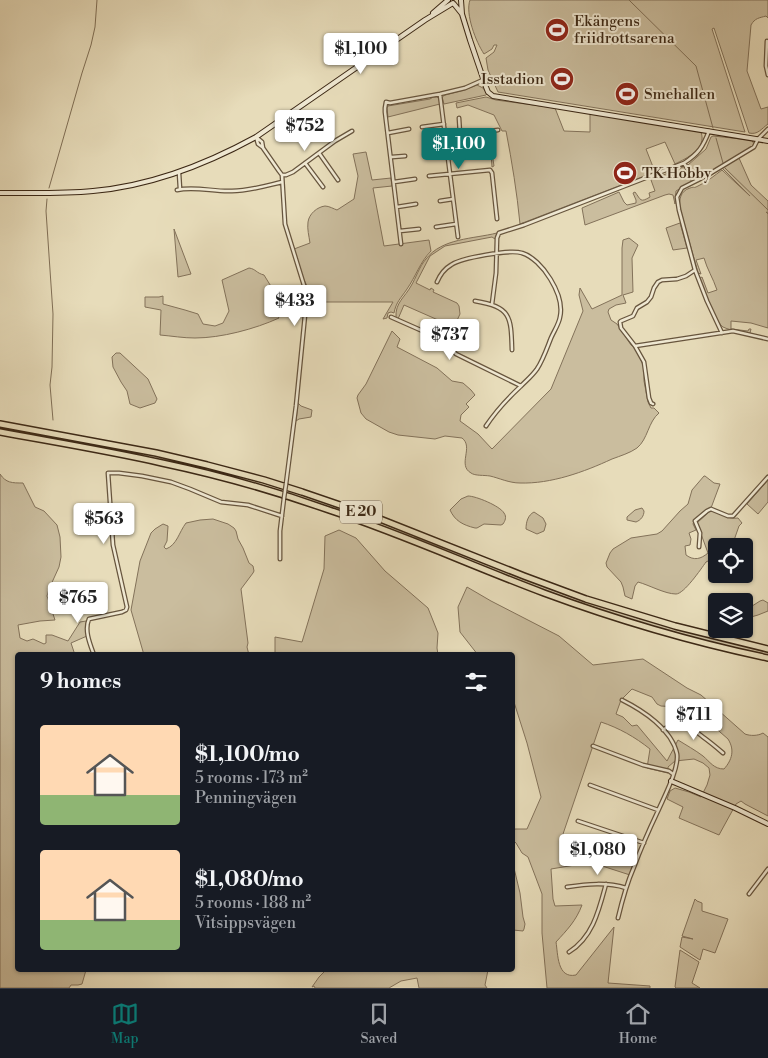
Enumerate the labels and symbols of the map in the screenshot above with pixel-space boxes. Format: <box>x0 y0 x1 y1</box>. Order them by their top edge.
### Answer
place label: Ekängens friidrottsarena <box>574 12 675 48</box>
sports icon: Ekängens friidrottsarena <box>544 17 570 43</box>
pin: $1,100 <box>320 32 402 75</box>
sports icon: Isstadion <box>549 66 575 92</box>
place label: Isstadion <box>481 70 544 89</box>
sports icon: Smehallen <box>614 81 640 107</box>
place label: Smehallen <box>644 85 715 104</box>
pin: $752 <box>275 110 335 152</box>
pin: $1,100 <box>418 128 500 170</box>
sports icon: TK Hobby <box>612 160 638 186</box>
place label: TK Hobby <box>642 164 712 183</box>
pin: $433 <box>265 284 325 327</box>
pin: $737 <box>420 318 480 361</box>
road number: E 20 <box>340 501 382 524</box>
pin: $563 <box>74 502 134 545</box>
pin: $765 <box>48 582 108 624</box>
pin: $711 <box>664 698 724 741</box>
pin: $1,080 <box>557 834 639 876</box>

